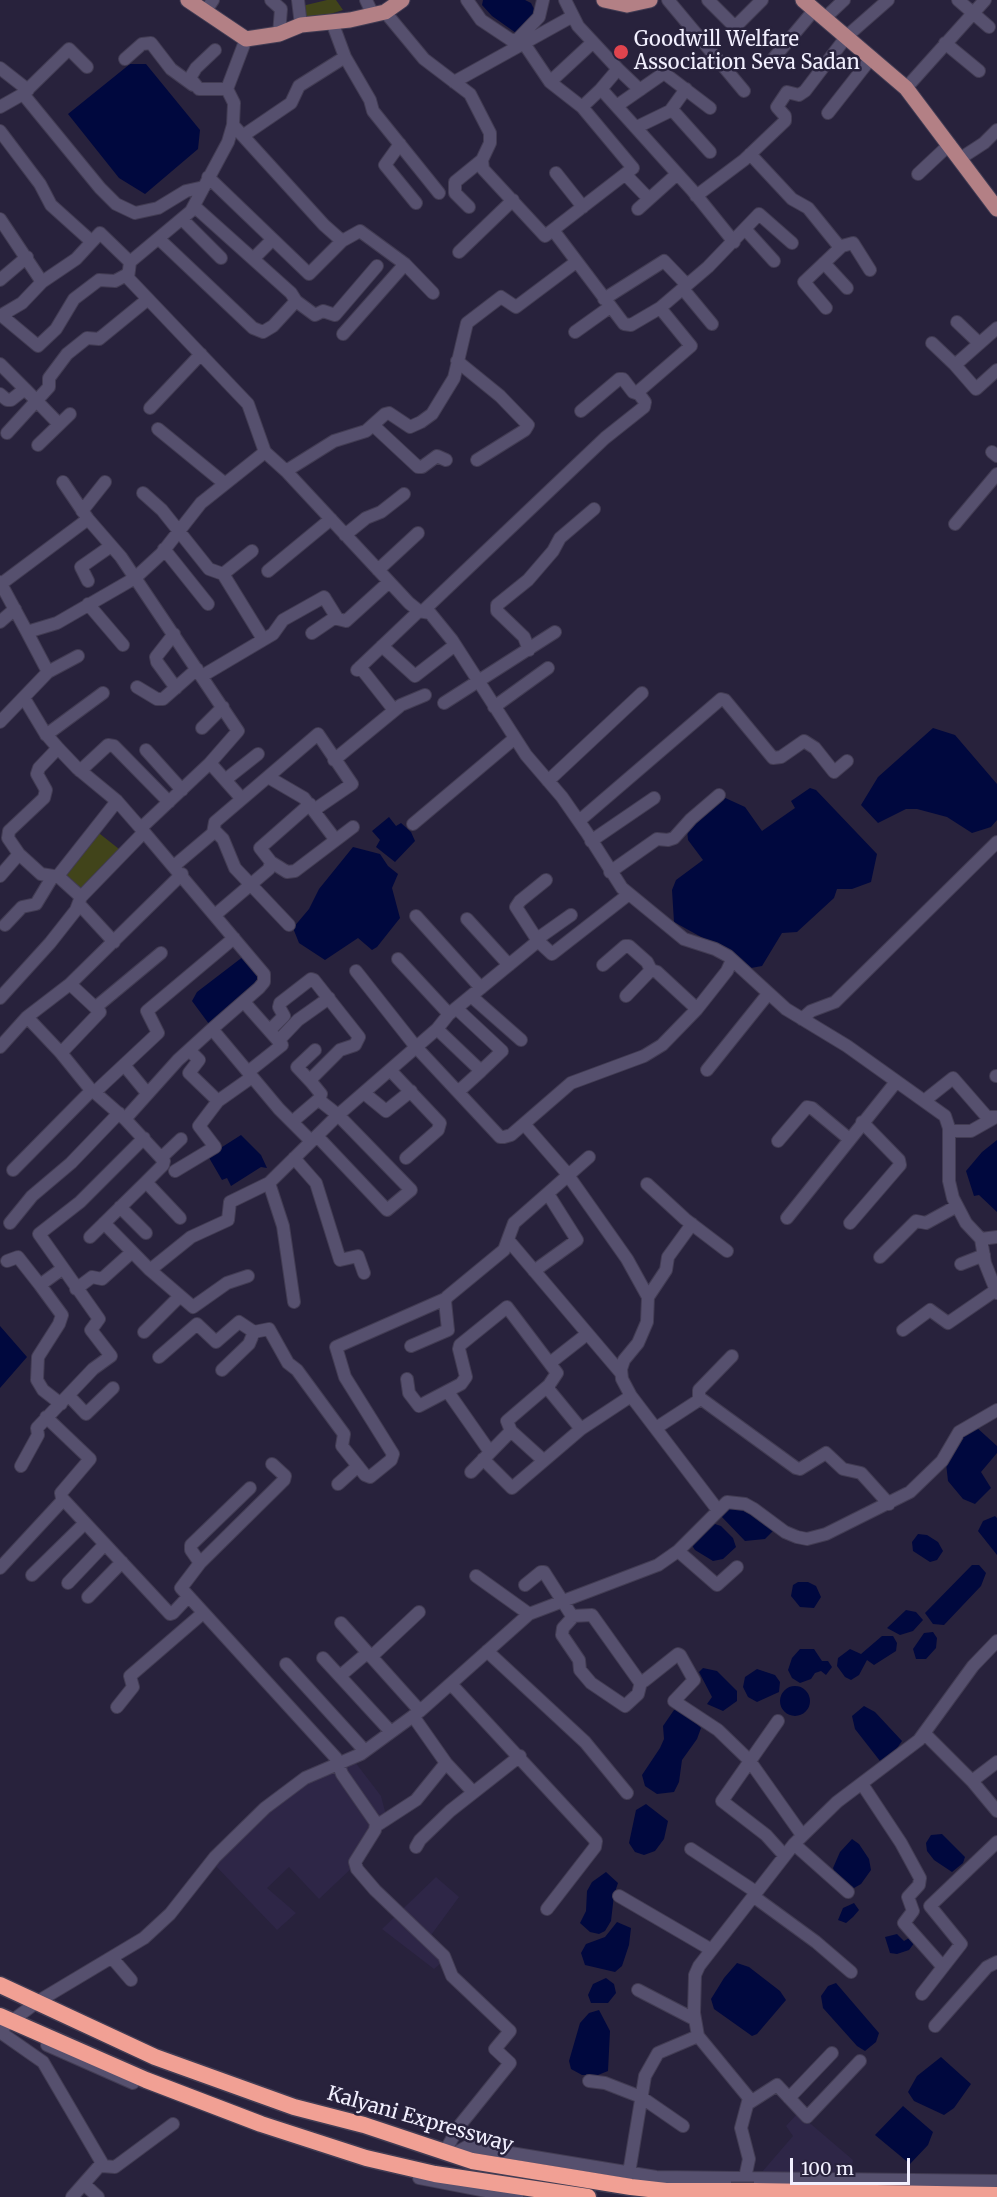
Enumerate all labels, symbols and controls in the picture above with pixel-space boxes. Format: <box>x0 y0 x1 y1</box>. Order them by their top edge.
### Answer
place label: Goodwill Welfare Association Seva Sadan <box>634 28 860 75</box>
marker: Goodwill Welfare Association Seva Sadan <box>612 43 630 61</box>
street label: Kalyani Expressway <box>324 2082 516 2158</box>
scale bar <box>793 2146 913 2184</box>
text: 100 m <box>801 2157 854 2180</box>

